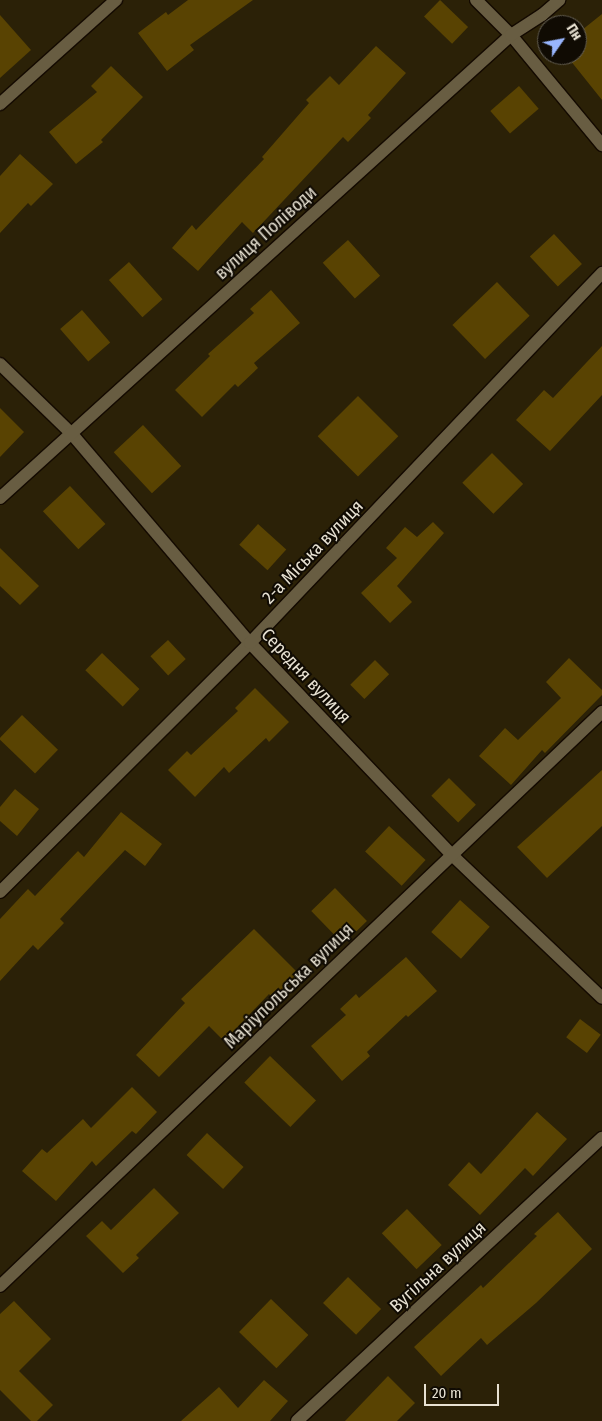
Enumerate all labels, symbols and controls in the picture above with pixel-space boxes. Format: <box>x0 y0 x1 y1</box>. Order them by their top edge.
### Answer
north arrow <box>537 15 587 65</box>
text: Пн <box>563 21 586 43</box>
street label: вулиця Поліводи <box>211 182 321 284</box>
street label: 2-а Міська вулиця <box>258 496 368 608</box>
street label: Середня вулиця <box>257 624 355 728</box>
street label: Маріупольська вулиця <box>220 919 358 1053</box>
street label: Вугільна вулиця <box>385 1217 491 1317</box>
scale bar <box>427 1374 502 1406</box>
text: 20 m <box>432 1384 462 1402</box>

